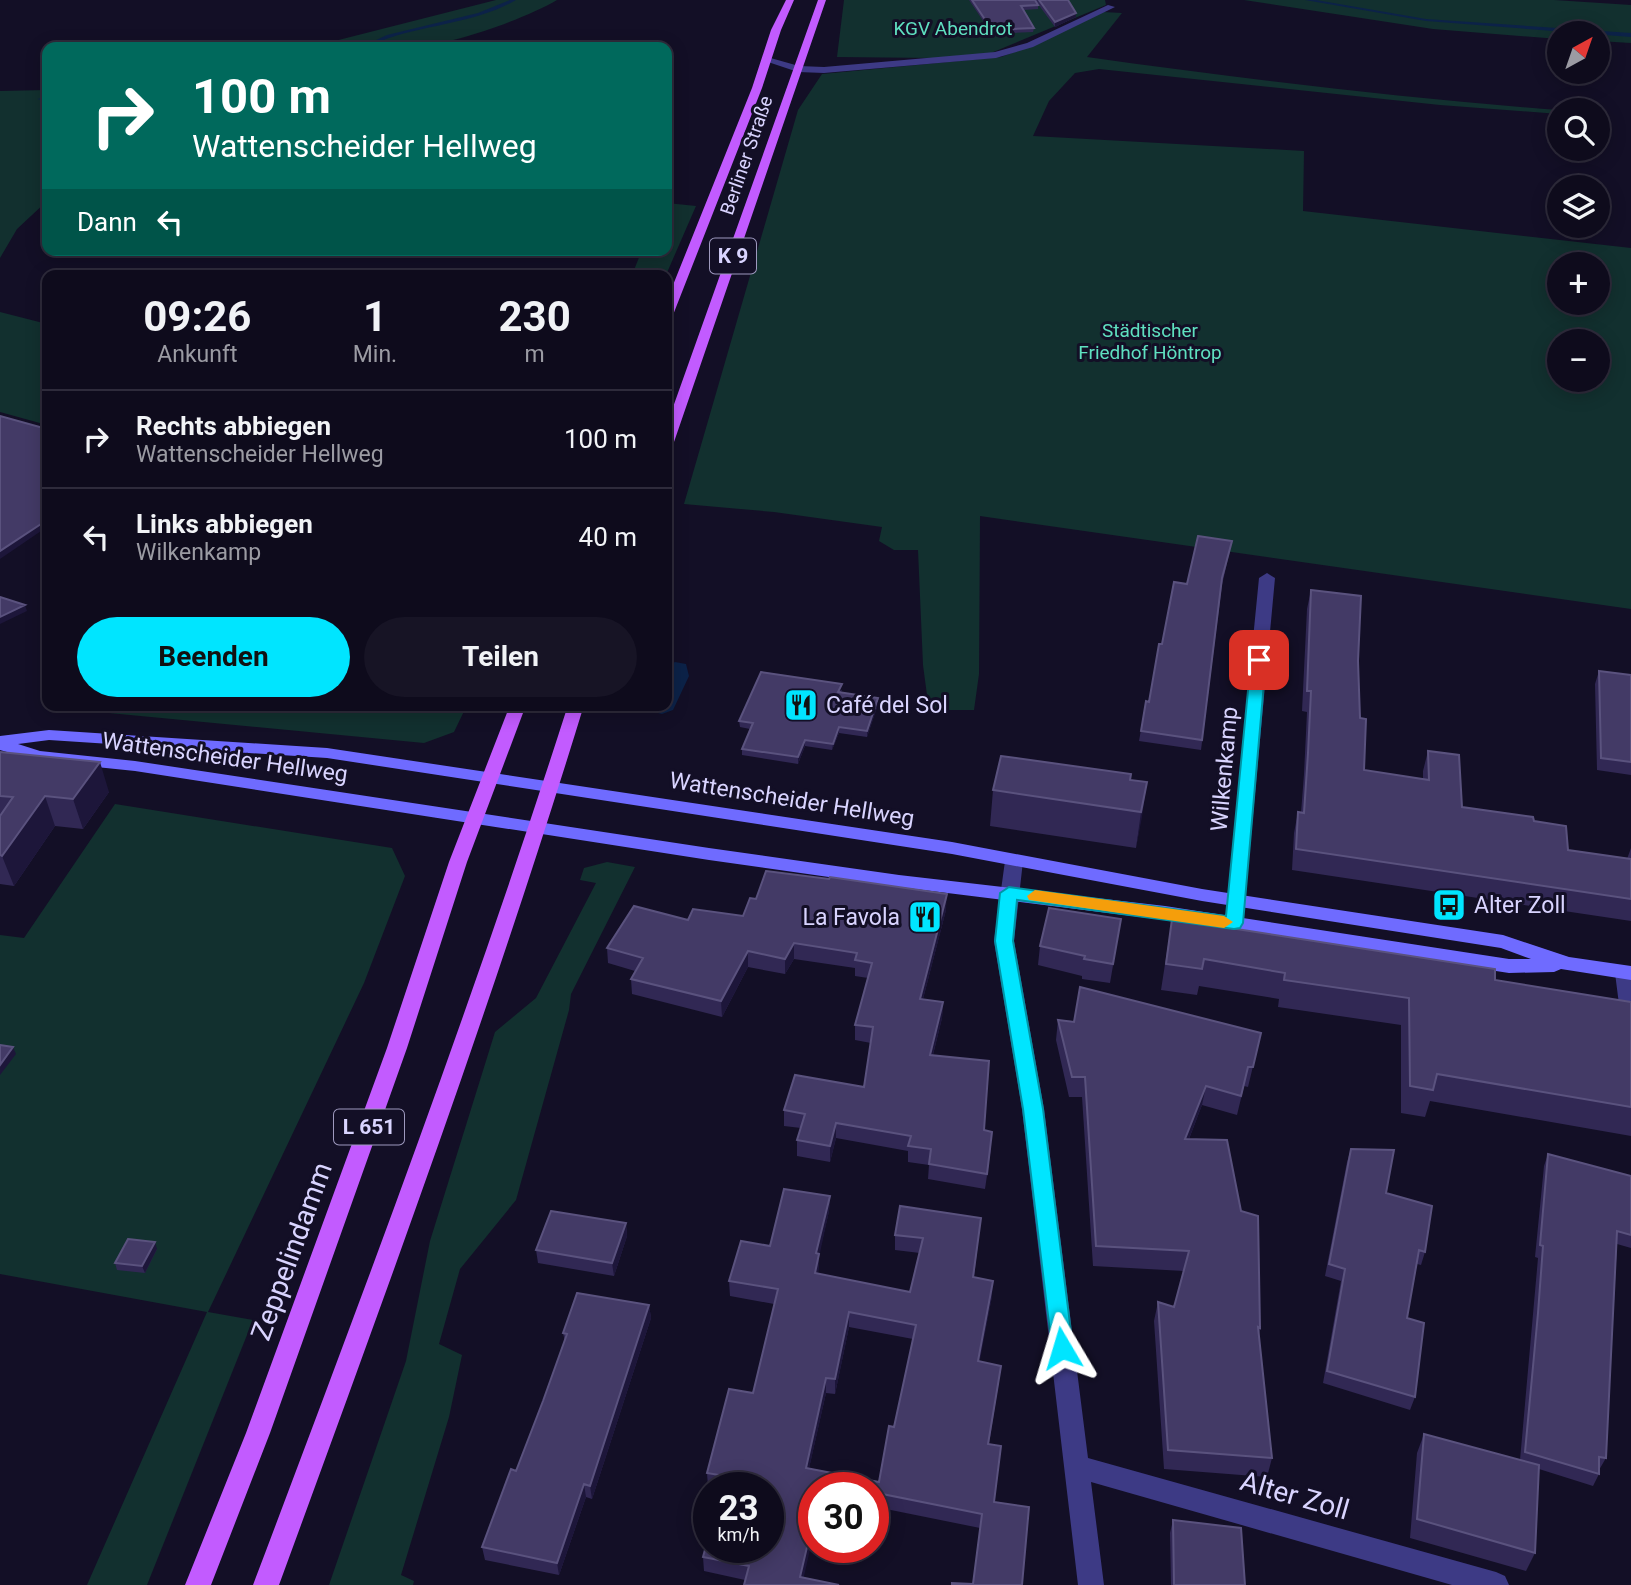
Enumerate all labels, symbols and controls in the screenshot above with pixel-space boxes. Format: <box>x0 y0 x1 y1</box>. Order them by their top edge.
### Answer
park label: KGV Abendrot <box>893 17 1013 40</box>
north arrow <box>1547 21 1610 84</box>
map controls <box>1547 21 1610 392</box>
text: 100 m <box>192 68 331 125</box>
icon: right <box>77 70 168 161</box>
street label: Berliner Straße <box>715 93 778 218</box>
button: search <box>1547 98 1610 161</box>
text: Wattenscheider Hellweg <box>192 127 537 165</box>
button: layers <box>1547 175 1610 238</box>
icon: left <box>151 203 189 241</box>
text: Dann <box>77 207 137 237</box>
road number: K 9 <box>710 238 756 274</box>
button: + <box>1547 252 1610 315</box>
text: 09:26 <box>143 292 251 341</box>
text: 1 <box>363 292 387 341</box>
text: 230 <box>498 292 571 341</box>
park label: Städtischer Friedhof Höntrop <box>1078 319 1222 364</box>
button: − <box>1547 329 1610 392</box>
text: Ankunft <box>157 341 238 368</box>
text: Min. <box>353 341 397 368</box>
text: m <box>525 341 545 368</box>
text: Rechts abbiegen <box>136 411 331 441</box>
icon: right <box>77 420 115 458</box>
text: 100 m <box>564 424 637 454</box>
text: Wattenscheider Hellweg <box>136 441 384 468</box>
text: Links abbiegen <box>136 509 313 539</box>
icon: left <box>77 518 115 556</box>
text: 40 m <box>579 522 637 552</box>
text: Wilkenkamp <box>136 539 261 566</box>
button: Beenden <box>77 617 350 697</box>
button: Teilen <box>364 617 637 697</box>
pin <box>1229 630 1289 690</box>
icon: arrive <box>1240 641 1278 679</box>
restaurant icon: Café del Sol <box>782 686 820 724</box>
place label: Café del Sol <box>826 692 948 719</box>
street label: Wilkenkamp <box>1206 706 1243 833</box>
street label: Wattenscheider Hellweg <box>100 727 349 788</box>
street label: Wattenscheider Hellweg <box>667 767 916 832</box>
bus stop icon: Alter Zoll <box>1430 886 1468 924</box>
place label: Alter Zoll <box>1474 892 1566 919</box>
restaurant icon: La Favola <box>906 898 944 936</box>
place label: La Favola <box>803 904 900 931</box>
road number: L 651 <box>334 1110 404 1144</box>
street label: Zeppelindamm <box>244 1158 339 1345</box>
position arrow <box>1025 1311 1099 1385</box>
street label: Alter Zoll <box>1237 1464 1353 1527</box>
speed limit sign: 30 <box>798 1472 889 1563</box>
text: 23 <box>718 1488 759 1529</box>
text: km/h <box>717 1524 760 1545</box>

